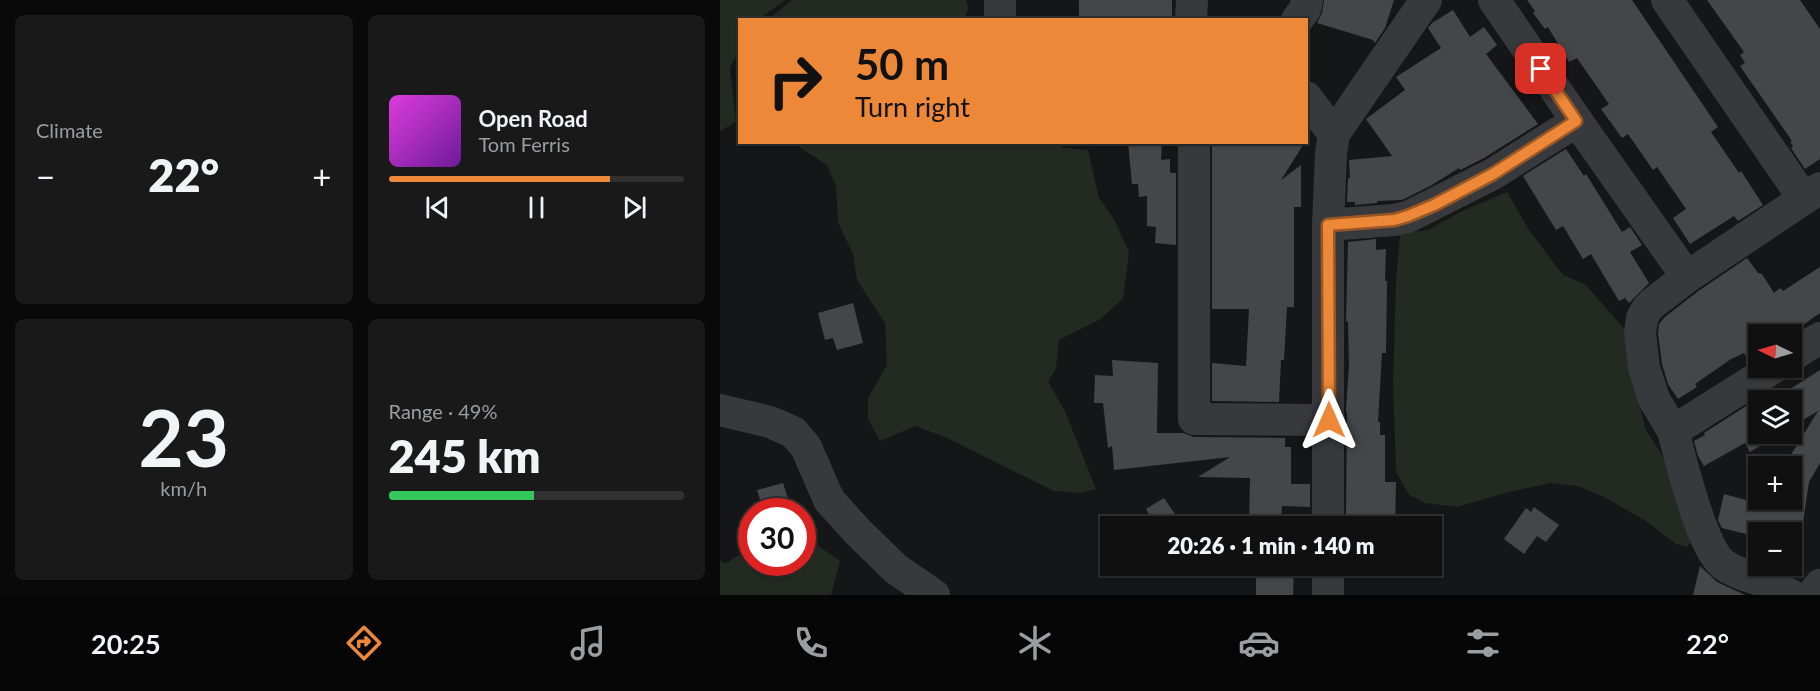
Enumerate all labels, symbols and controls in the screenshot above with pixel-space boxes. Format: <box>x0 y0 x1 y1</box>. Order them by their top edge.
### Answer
text: 50 m <box>855 39 949 89</box>
icon: right <box>756 42 834 120</box>
pin <box>1515 43 1566 94</box>
icon: arrive <box>1524 52 1557 85</box>
text: Turn right <box>855 90 970 123</box>
text: Open Road <box>479 105 588 132</box>
text: Climate <box>36 118 103 142</box>
text: Tom Ferris <box>479 132 570 156</box>
text: 22° <box>148 148 219 202</box>
text: − <box>36 156 55 196</box>
text: + <box>312 156 331 196</box>
icon: previous <box>421 191 454 224</box>
icon: pause <box>520 191 553 224</box>
icon: next <box>618 191 651 224</box>
north arrow <box>1748 324 1802 378</box>
map controls <box>1748 324 1802 576</box>
position arrow <box>1297 388 1361 452</box>
text: 23 <box>139 390 229 484</box>
button: layers <box>1748 390 1802 444</box>
text: Range · 49% <box>389 399 497 423</box>
text: 245 km <box>389 429 541 483</box>
button: + <box>1748 456 1802 510</box>
text: km/h <box>160 476 207 500</box>
speed limit sign: 30 <box>738 498 816 576</box>
button: − <box>1748 522 1802 576</box>
text: 20:26 · 1 min · 140 m <box>1168 532 1374 559</box>
icon: directions <box>343 622 385 664</box>
icon: music <box>567 622 609 664</box>
icon: phone <box>790 622 832 664</box>
icon: climate <box>1014 622 1056 664</box>
icon: car <box>1238 622 1280 664</box>
icon: filters <box>1462 622 1504 664</box>
text: 20:25 <box>91 627 161 660</box>
text: 22° <box>1686 627 1729 660</box>

